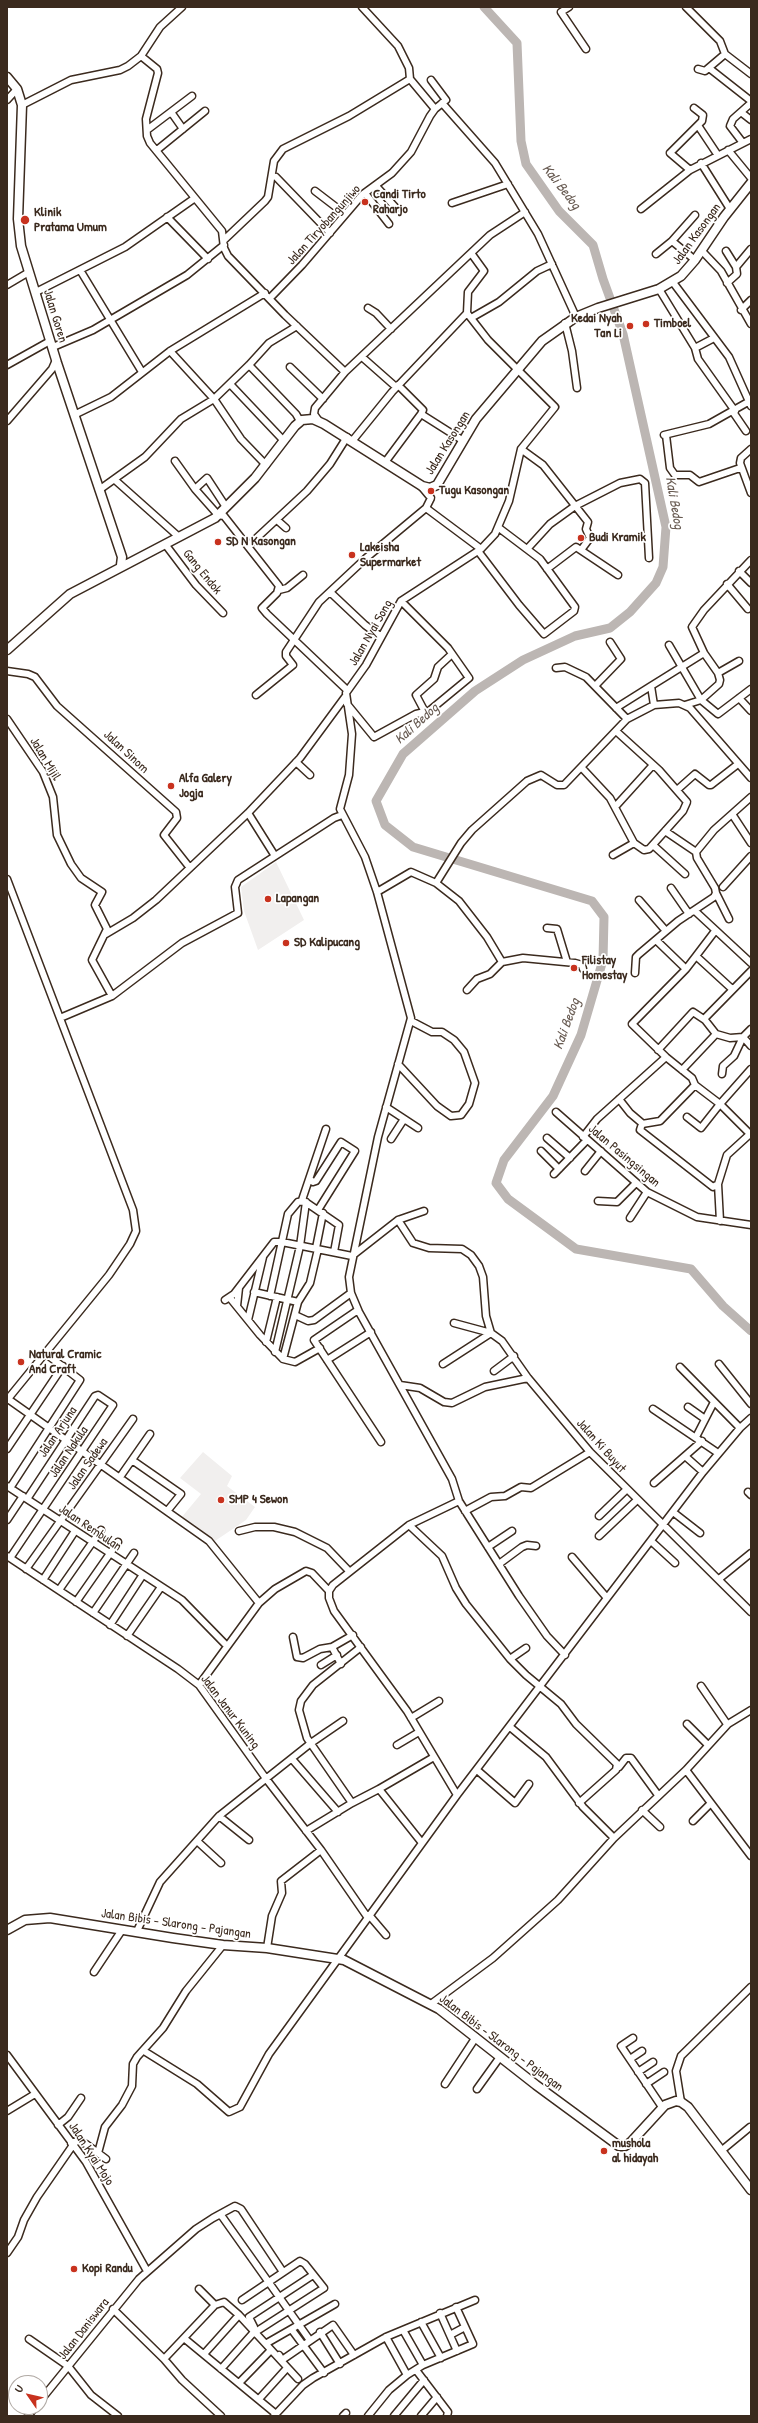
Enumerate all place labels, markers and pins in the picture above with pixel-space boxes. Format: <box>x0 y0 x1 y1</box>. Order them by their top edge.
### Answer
place label: Candi Tirto Raharjo <box>373 187 426 218</box>
marker: Candi Tirto Raharjo <box>360 197 370 207</box>
place label: Klinik Pratama Umum <box>34 205 107 236</box>
marker: Klinik Pratama Umum <box>19 214 31 226</box>
place label: Kedai Nyah Tan Li <box>571 311 622 342</box>
place label: Timboel <box>654 316 691 332</box>
marker: Timboel <box>641 319 651 329</box>
marker: Kedai Nyah Tan Li <box>625 321 635 331</box>
place label: Tugu Kasongan <box>439 483 509 499</box>
marker: Tugu Kasongan <box>426 486 436 496</box>
place label: Budi Kramik <box>589 530 646 546</box>
marker: Budi Kramik <box>576 533 586 543</box>
place label: SD N Kasongan <box>226 534 296 550</box>
marker: SD N Kasongan <box>213 537 223 547</box>
place label: Lakeisha Supermarket <box>360 540 421 571</box>
marker: Lakeisha Supermarket <box>347 550 357 560</box>
place label: Alfa Galery Jogja <box>179 771 232 802</box>
marker: Alfa Galery Jogja <box>166 781 176 791</box>
place label: Lapangan <box>276 891 319 907</box>
marker: Lapangan <box>263 894 273 904</box>
place label: SD Kalipucang <box>294 935 360 951</box>
marker: SD Kalipucang <box>281 938 291 948</box>
place label: Filistay Homestay <box>582 953 627 984</box>
marker: Filistay Homestay <box>569 963 579 973</box>
place label: Natural Cramic And Craft <box>29 1347 101 1378</box>
marker: Natural Cramic And Craft <box>16 1357 26 1367</box>
place label: SMP 4 Sewon <box>229 1492 288 1508</box>
marker: SMP 4 Sewon <box>216 1495 226 1505</box>
place label: mushola al hidayah <box>612 2136 658 2167</box>
marker: mushola al hidayah <box>599 2146 609 2156</box>
place label: Kopi Randu <box>82 2261 133 2277</box>
marker: Kopi Randu <box>69 2264 79 2274</box>

